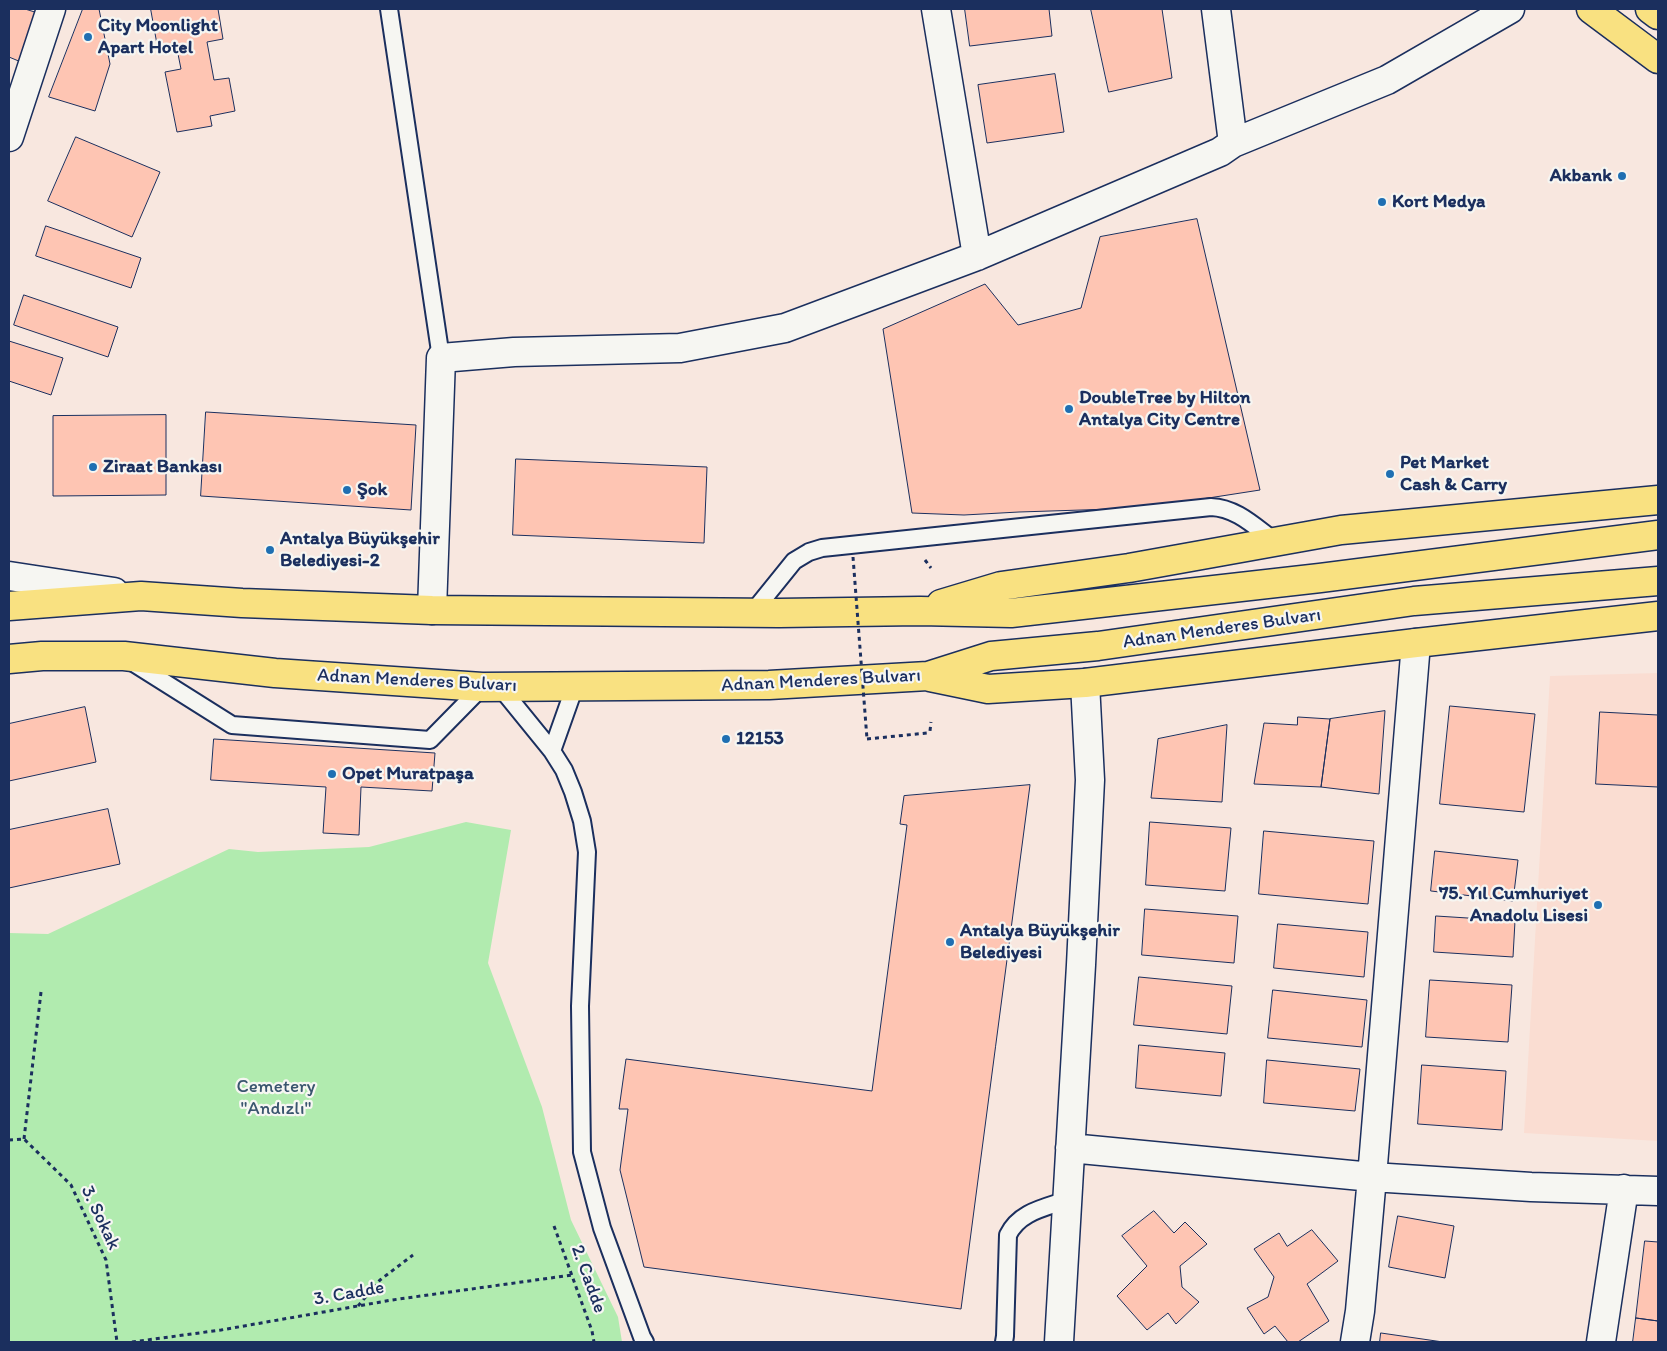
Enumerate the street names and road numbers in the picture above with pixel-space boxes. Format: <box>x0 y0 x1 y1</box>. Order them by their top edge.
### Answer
street label: Adnan Menderes Bulvarı <box>1121 604 1323 654</box>
street label: Adnan Menderes Bulvarı <box>317 664 517 698</box>
street label: Adnan Menderes Bulvarı <box>721 664 921 698</box>
street label: 3. Sokak <box>75 1182 125 1254</box>
street label: 2. Cadde <box>565 1242 611 1316</box>
street label: 3. Cadde <box>312 1277 386 1311</box>

